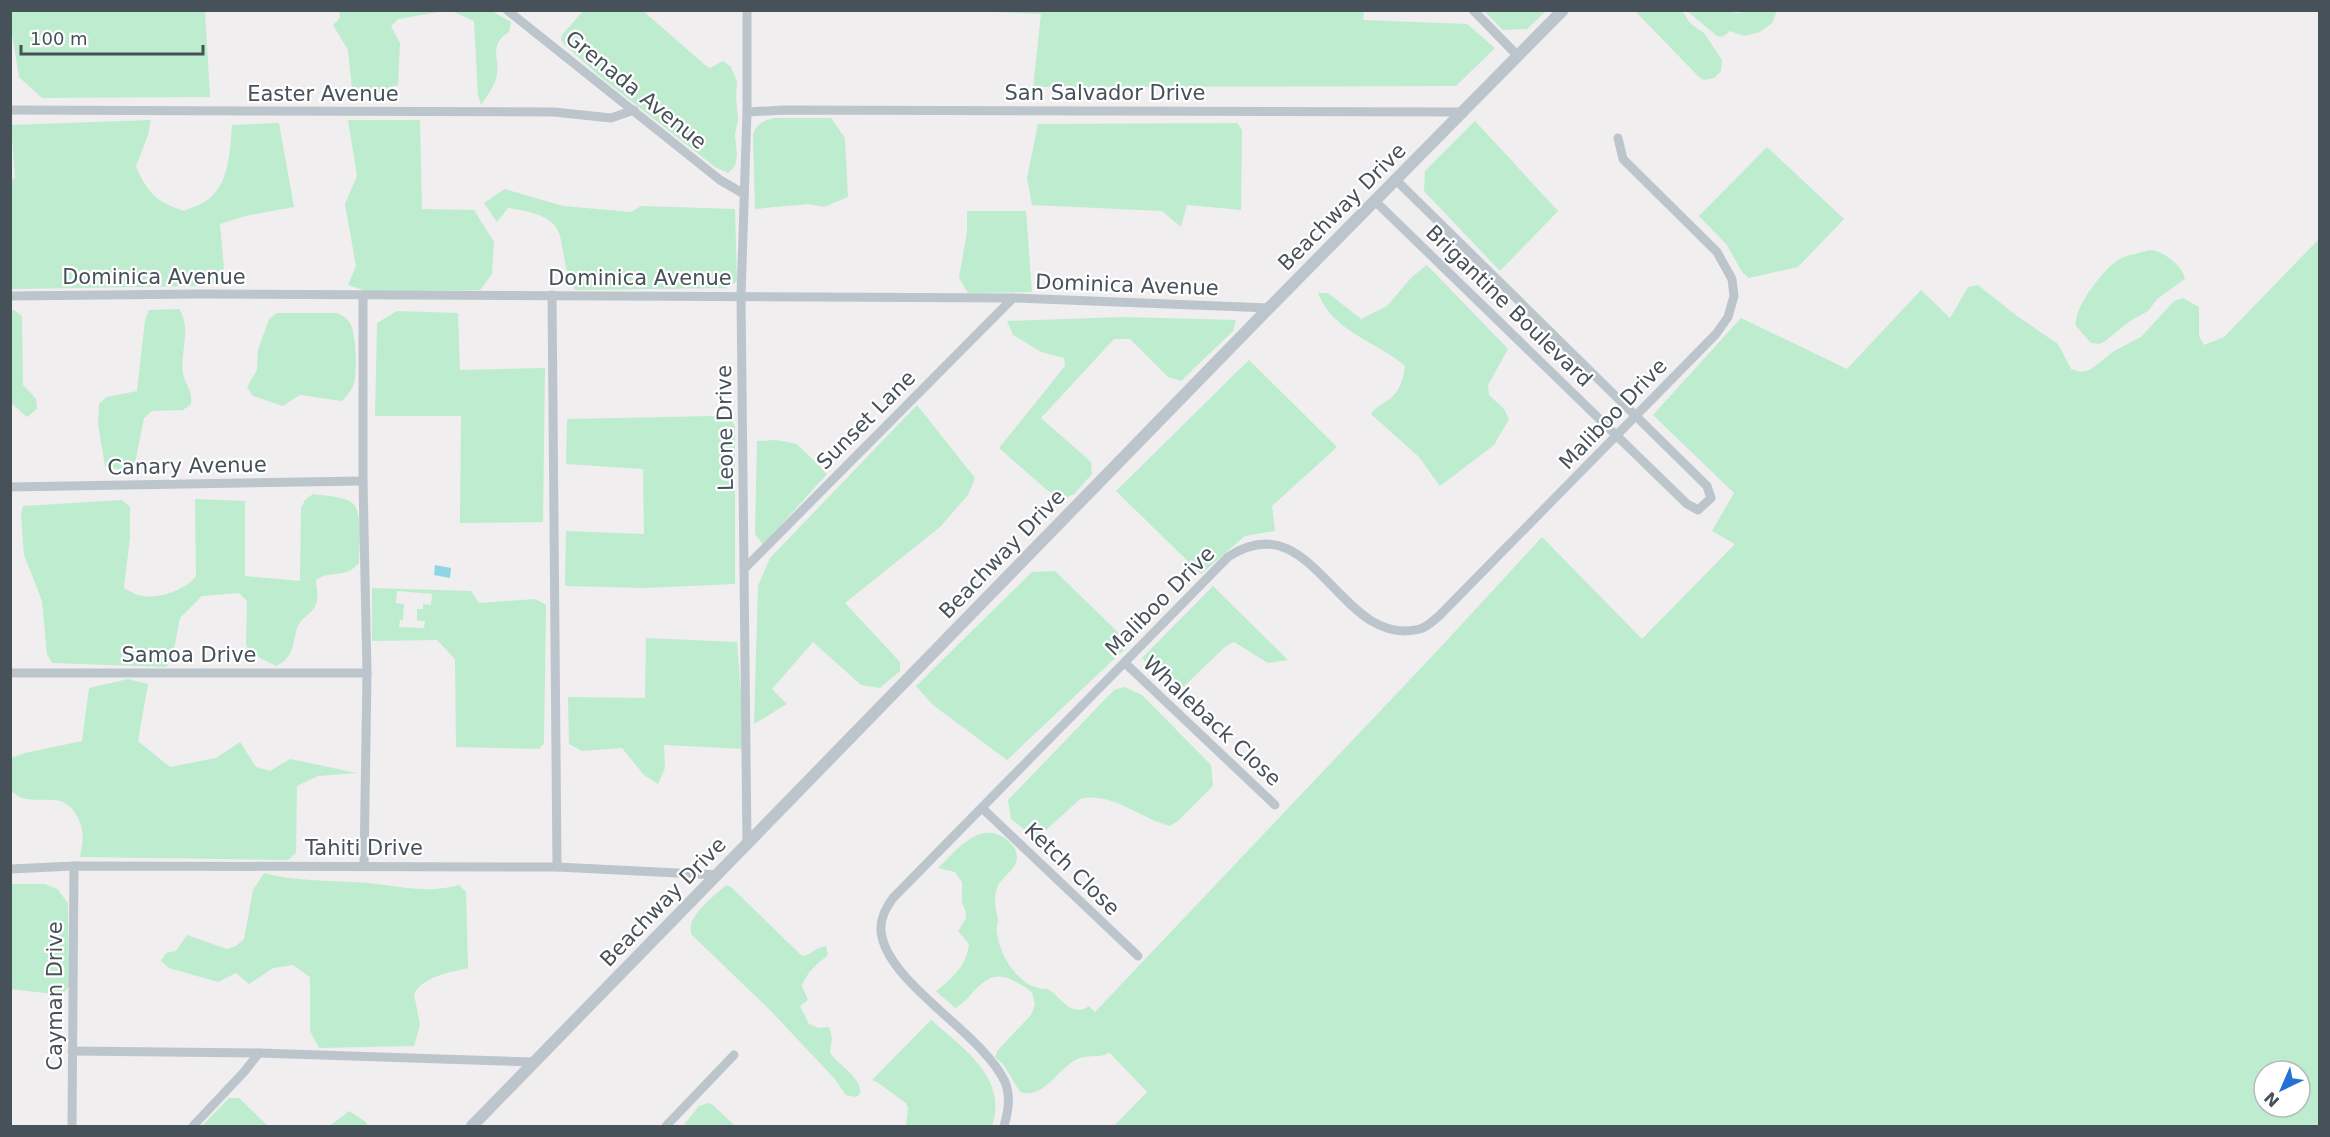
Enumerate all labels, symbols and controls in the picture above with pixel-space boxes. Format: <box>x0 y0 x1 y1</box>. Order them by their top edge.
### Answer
scale bar <box>21 18 202 56</box>
street label: Grenada Avenue <box>561 26 711 154</box>
text: 100 m <box>30 28 88 49</box>
street label: San Salvador Drive <box>1005 81 1206 105</box>
street label: Easter Avenue <box>247 82 399 106</box>
street label: Beachway Drive <box>1273 138 1411 276</box>
street label: Brigantine Boulevard <box>1421 220 1597 392</box>
street label: Dominica Avenue <box>62 265 246 289</box>
street label: Dominica Avenue <box>548 266 732 290</box>
street label: Dominica Avenue <box>1035 270 1219 300</box>
street label: Maliboo Drive <box>1554 354 1672 474</box>
street label: Leone Drive <box>712 365 738 491</box>
street label: Sunset Lane <box>812 366 920 474</box>
street label: Canary Avenue <box>107 453 267 479</box>
street label: Beachway Drive <box>934 484 1070 624</box>
street label: Maliboo Drive <box>1100 541 1220 661</box>
street label: Samoa Drive <box>121 643 257 667</box>
street label: Whaleback Close <box>1138 651 1286 791</box>
street label: Ketch Close <box>1020 818 1124 920</box>
street label: Beachway Drive <box>595 832 731 972</box>
street label: Tahiti Drive <box>304 836 423 860</box>
street label: Cayman Drive <box>43 921 67 1071</box>
north arrow <box>2252 1059 2312 1119</box>
text: N <box>2261 1088 2283 1111</box>

